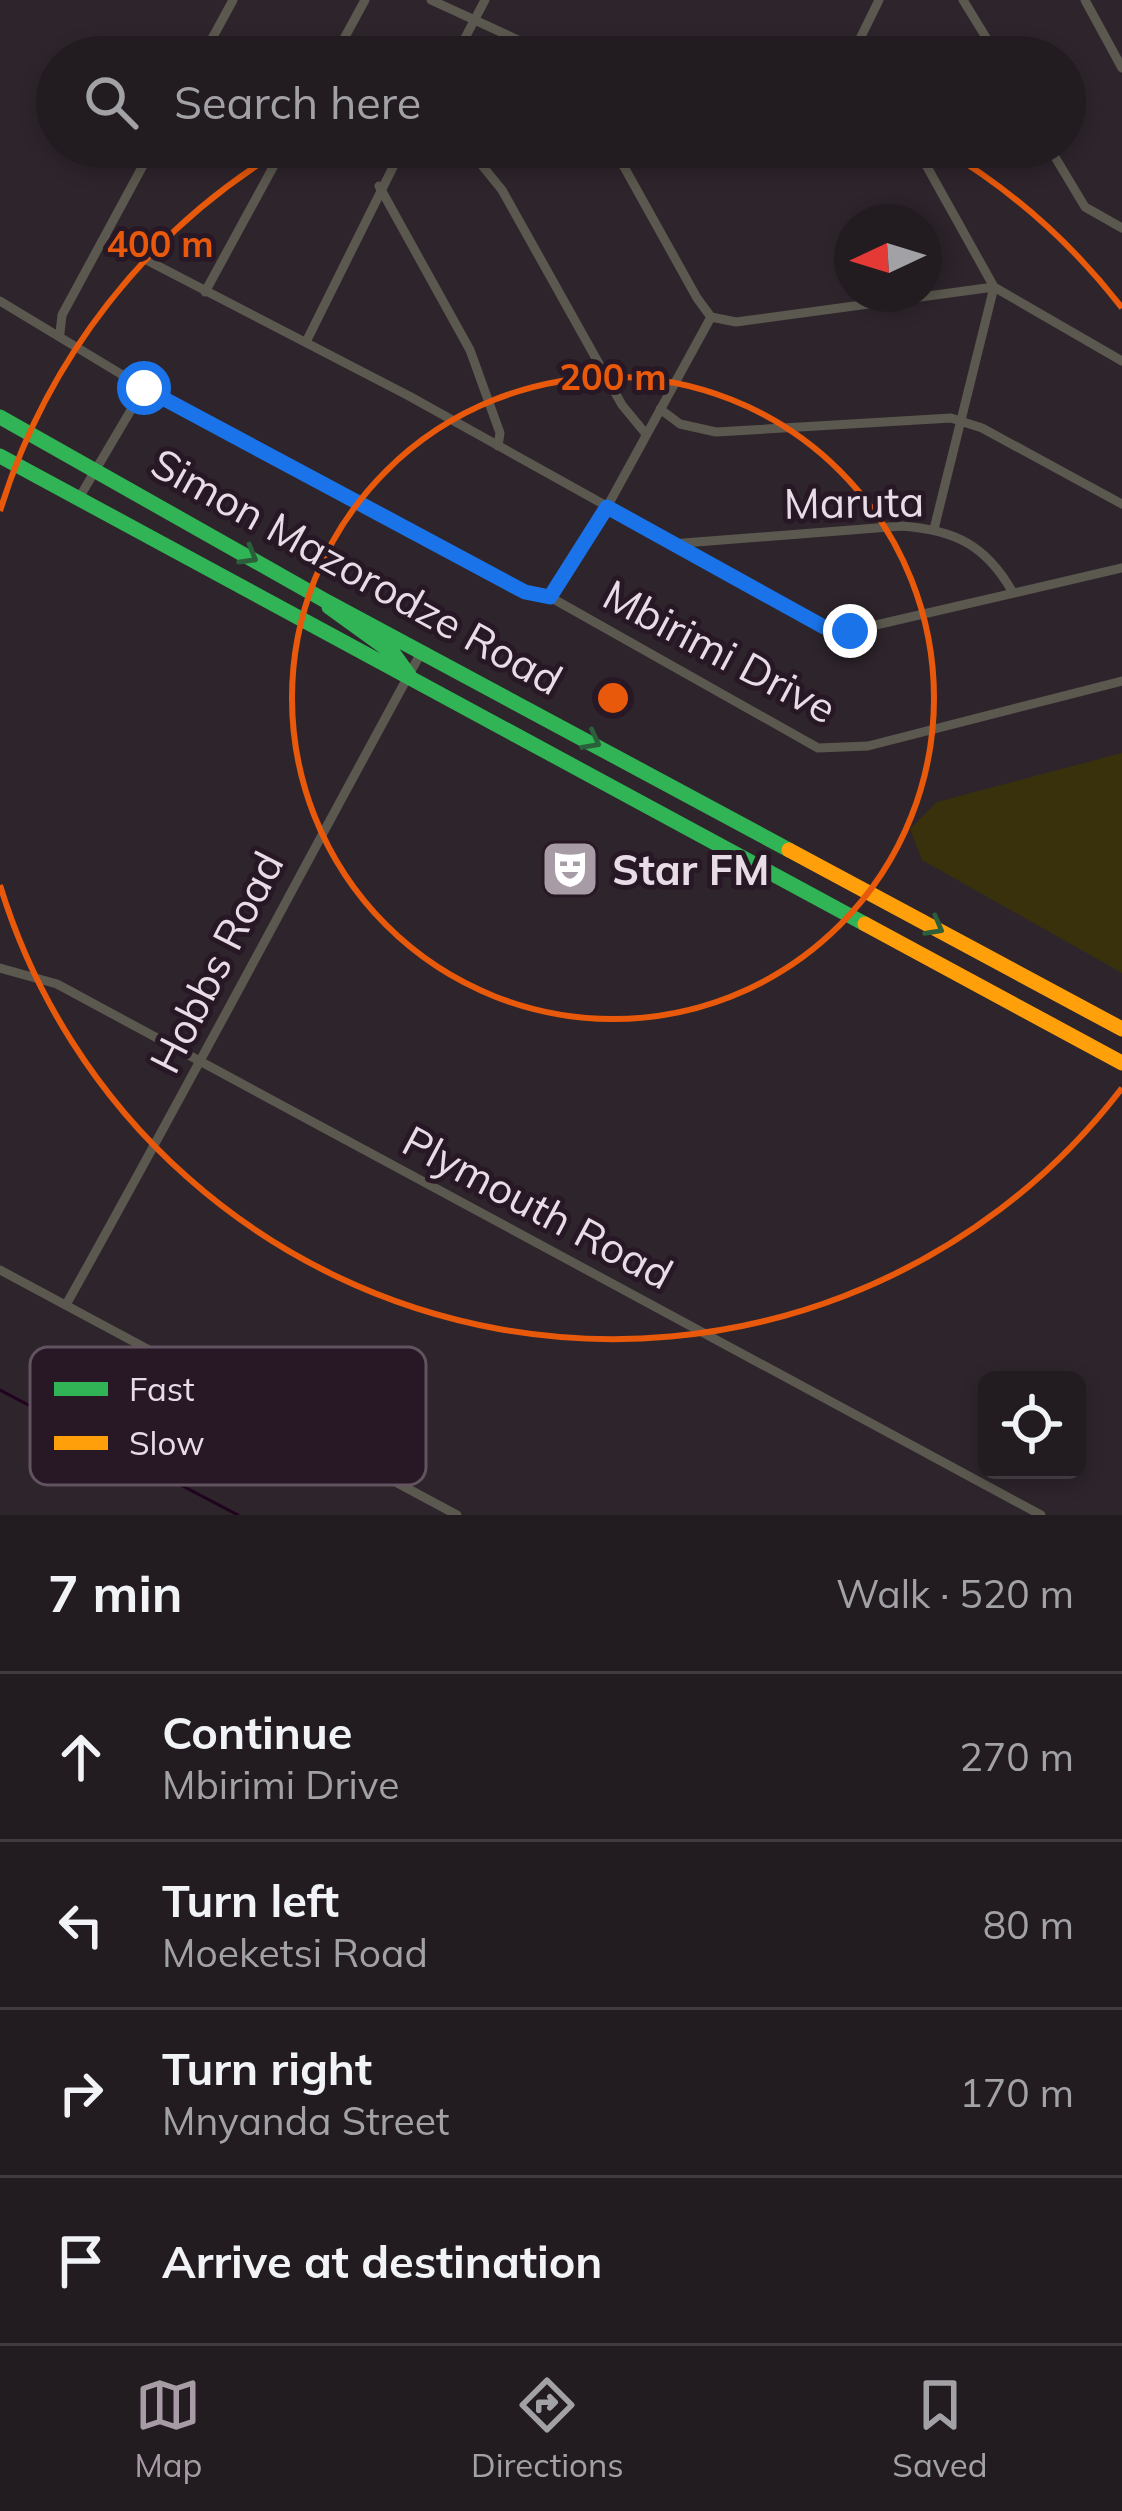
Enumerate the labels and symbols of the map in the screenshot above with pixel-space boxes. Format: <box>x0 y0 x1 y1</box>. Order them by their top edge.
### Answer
north arrow <box>834 204 942 312</box>
text: 400 m <box>106 221 214 266</box>
text: 200 m <box>559 354 667 399</box>
route start <box>117 361 171 415</box>
street label: Simon Mazorodze Road <box>142 436 572 706</box>
street label: Maruta <box>783 474 925 530</box>
one-way arrow <box>236 542 257 565</box>
street label: Mbirimi Drive <box>595 568 845 734</box>
route end <box>823 604 877 658</box>
centre of rings <box>592 677 634 719</box>
one-way arrow <box>579 727 600 750</box>
theatre icon: Star FM <box>539 838 601 900</box>
street label: Hobbs Road <box>138 842 294 1082</box>
place label: Star FM <box>612 843 769 896</box>
one-way arrow <box>922 913 943 936</box>
street label: Plymouth Road <box>394 1114 682 1300</box>
legend <box>30 1347 426 1485</box>
text: Fast <box>129 1368 194 1409</box>
text: Slow <box>129 1422 205 1463</box>

